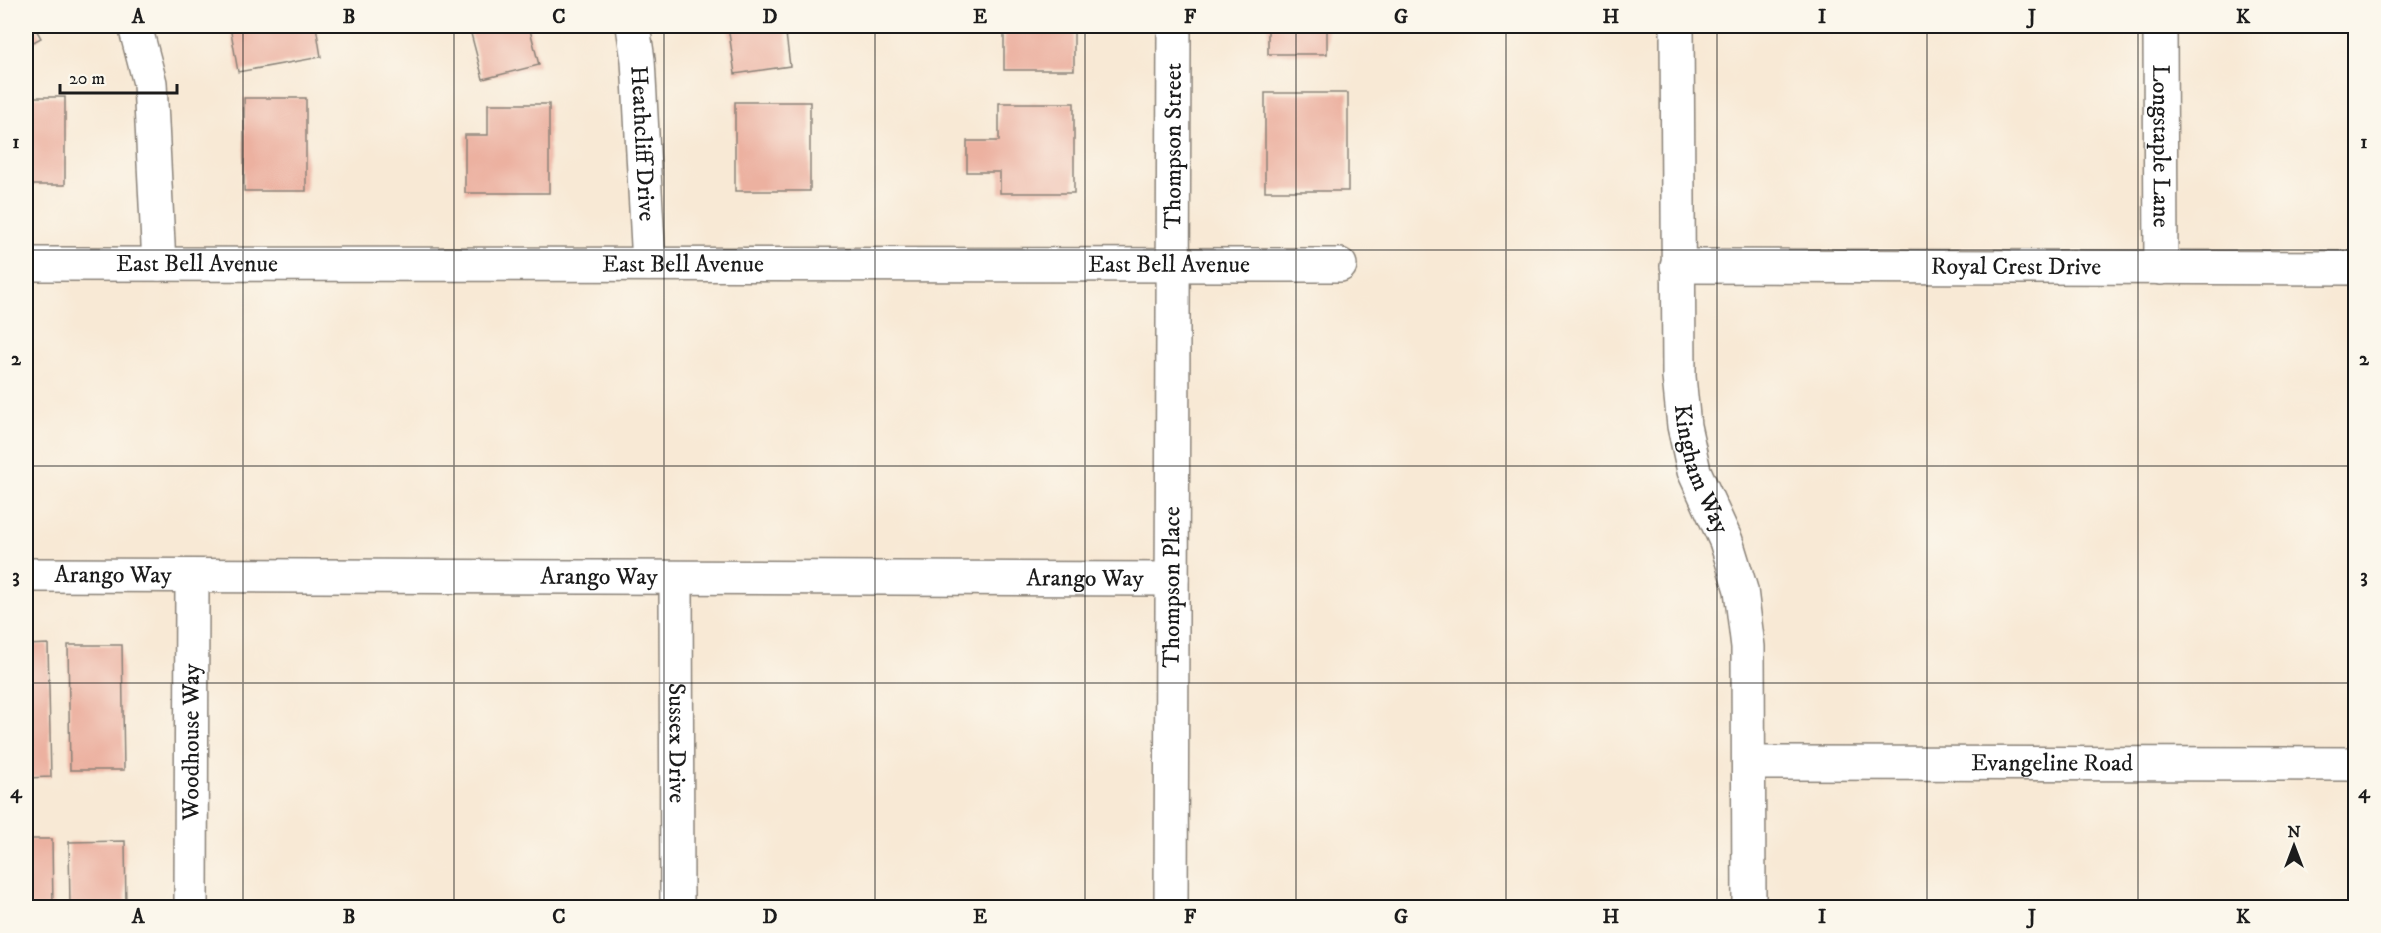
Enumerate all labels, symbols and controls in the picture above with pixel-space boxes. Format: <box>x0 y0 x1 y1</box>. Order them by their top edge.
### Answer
text: A <box>131 5 146 30</box>
text: B <box>343 5 355 30</box>
text: C <box>552 5 566 30</box>
text: D <box>763 5 778 30</box>
text: E <box>973 5 987 30</box>
text: F <box>1184 5 1197 30</box>
text: G <box>1394 5 1408 30</box>
text: H <box>1603 5 1620 30</box>
text: I <box>1818 5 1826 30</box>
text: J <box>2026 5 2036 30</box>
text: K <box>2236 5 2251 30</box>
scale bar <box>60 57 177 95</box>
street label: Thompson Street <box>1158 62 1189 229</box>
street label: Longstaple Lane <box>2145 64 2176 228</box>
street label: Heathcliff Drive <box>623 65 662 222</box>
text: 20 m <box>69 68 105 90</box>
text: 1 <box>12 130 20 155</box>
text: 1 <box>2360 130 2368 155</box>
street label: East Bell Avenue <box>116 249 278 279</box>
street label: East Bell Avenue <box>602 249 764 280</box>
street label: East Bell Avenue <box>1088 250 1250 280</box>
street label: Royal Crest Drive <box>1931 252 2101 282</box>
text: 2 <box>11 347 22 372</box>
text: 2 <box>2359 347 2370 372</box>
street label: Kingham Way <box>1667 403 1736 539</box>
street label: Thompson Place <box>1157 506 1187 668</box>
street label: Arango Way <box>54 560 172 591</box>
street label: Arango Way <box>540 562 658 592</box>
street label: Arango Way <box>1026 563 1144 594</box>
text: 3 <box>12 564 20 589</box>
text: 3 <box>2360 564 2368 589</box>
street label: Woodhouse Way <box>176 663 207 822</box>
street label: Sussex Drive <box>661 683 692 803</box>
street label: Evangeline Road <box>1971 748 2133 779</box>
text: 4 <box>10 780 23 805</box>
text: 4 <box>2358 780 2371 805</box>
north arrow <box>2264 816 2324 876</box>
text: N <box>2287 822 2301 842</box>
text: A <box>131 905 146 930</box>
text: B <box>343 905 355 930</box>
text: C <box>552 905 566 930</box>
text: D <box>763 905 778 930</box>
text: E <box>973 905 987 930</box>
text: F <box>1184 905 1197 930</box>
text: G <box>1394 905 1408 930</box>
text: H <box>1603 905 1620 930</box>
text: I <box>1818 905 1826 930</box>
text: J <box>2026 905 2036 930</box>
text: K <box>2236 905 2251 930</box>

